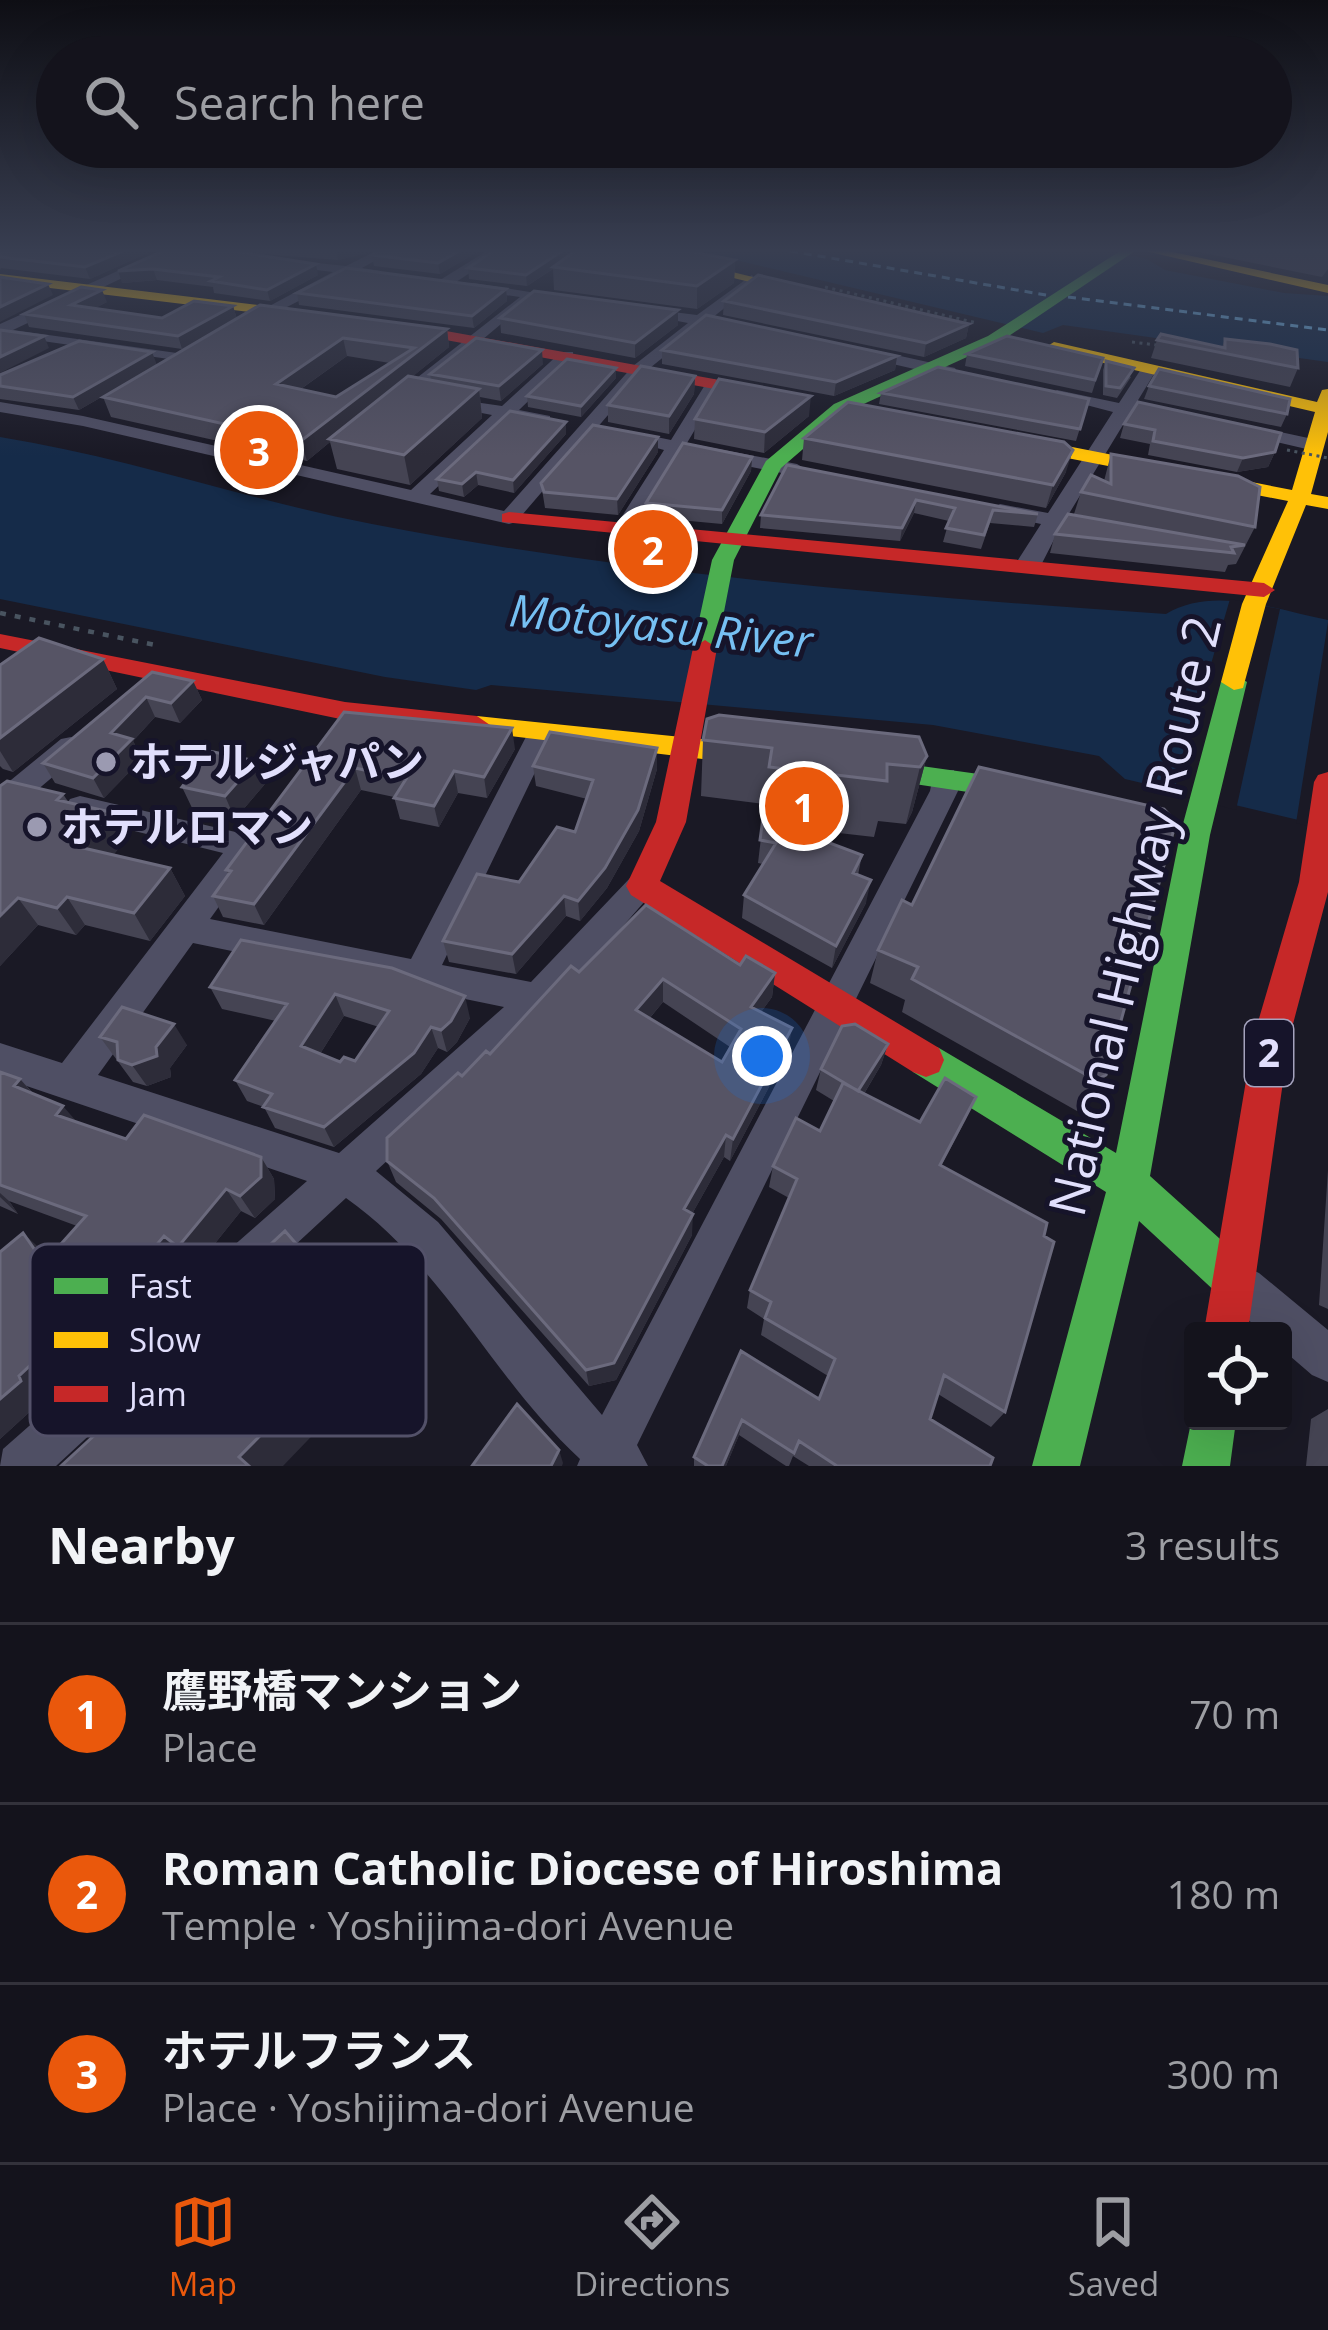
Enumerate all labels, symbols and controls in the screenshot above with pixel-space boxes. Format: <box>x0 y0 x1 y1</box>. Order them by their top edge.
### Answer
search box <box>36 36 1292 168</box>
icon: search <box>78 69 144 135</box>
text: Search here <box>174 72 425 133</box>
pin: 3 <box>220 405 298 495</box>
pin: 2 <box>614 504 692 594</box>
water label: Motoyasu River <box>507 578 818 671</box>
street label: National Highway Route 2 <box>1030 609 1236 1222</box>
place label: ホテルジャパン <box>130 732 424 789</box>
marker: ホテルジャパン <box>93 749 119 775</box>
pin: 1 <box>765 761 843 851</box>
place label: ホテルロマン <box>61 797 313 854</box>
marker: ホテルロマン <box>24 814 50 840</box>
road number: 2 <box>1245 1020 1293 1086</box>
your location <box>732 1026 792 1086</box>
legend <box>30 1244 426 1436</box>
text: Fast <box>129 1263 192 1308</box>
text: Slow <box>129 1317 201 1362</box>
map controls <box>1184 1322 1292 1430</box>
button: locate <box>1184 1322 1292 1430</box>
text: Jam <box>126 1371 187 1416</box>
text: Nearby <box>48 1509 235 1579</box>
text: 3 results <box>1125 1518 1280 1571</box>
text: 鷹野橋マンション <box>162 1659 522 1720</box>
text: 1 <box>76 1687 98 1740</box>
text: 70 m <box>1189 1687 1280 1740</box>
text: Place <box>162 1720 258 1773</box>
text: Roman Catholic Diocese of Hiroshima <box>162 1837 1003 1898</box>
text: 2 <box>76 1867 98 1920</box>
text: 180 m <box>1167 1867 1280 1920</box>
text: Temple · Yoshijima-dori Avenue <box>162 1898 734 1951</box>
text: ホテルフランス <box>162 2019 476 2080</box>
text: 3 <box>76 2047 98 2100</box>
text: 300 m <box>1167 2047 1280 2100</box>
text: Place · Yoshijima-dori Avenue <box>162 2080 695 2133</box>
tab: Map <box>169 2189 237 2306</box>
tab: Directions <box>574 2189 730 2306</box>
tab: Saved <box>1068 2189 1159 2306</box>

